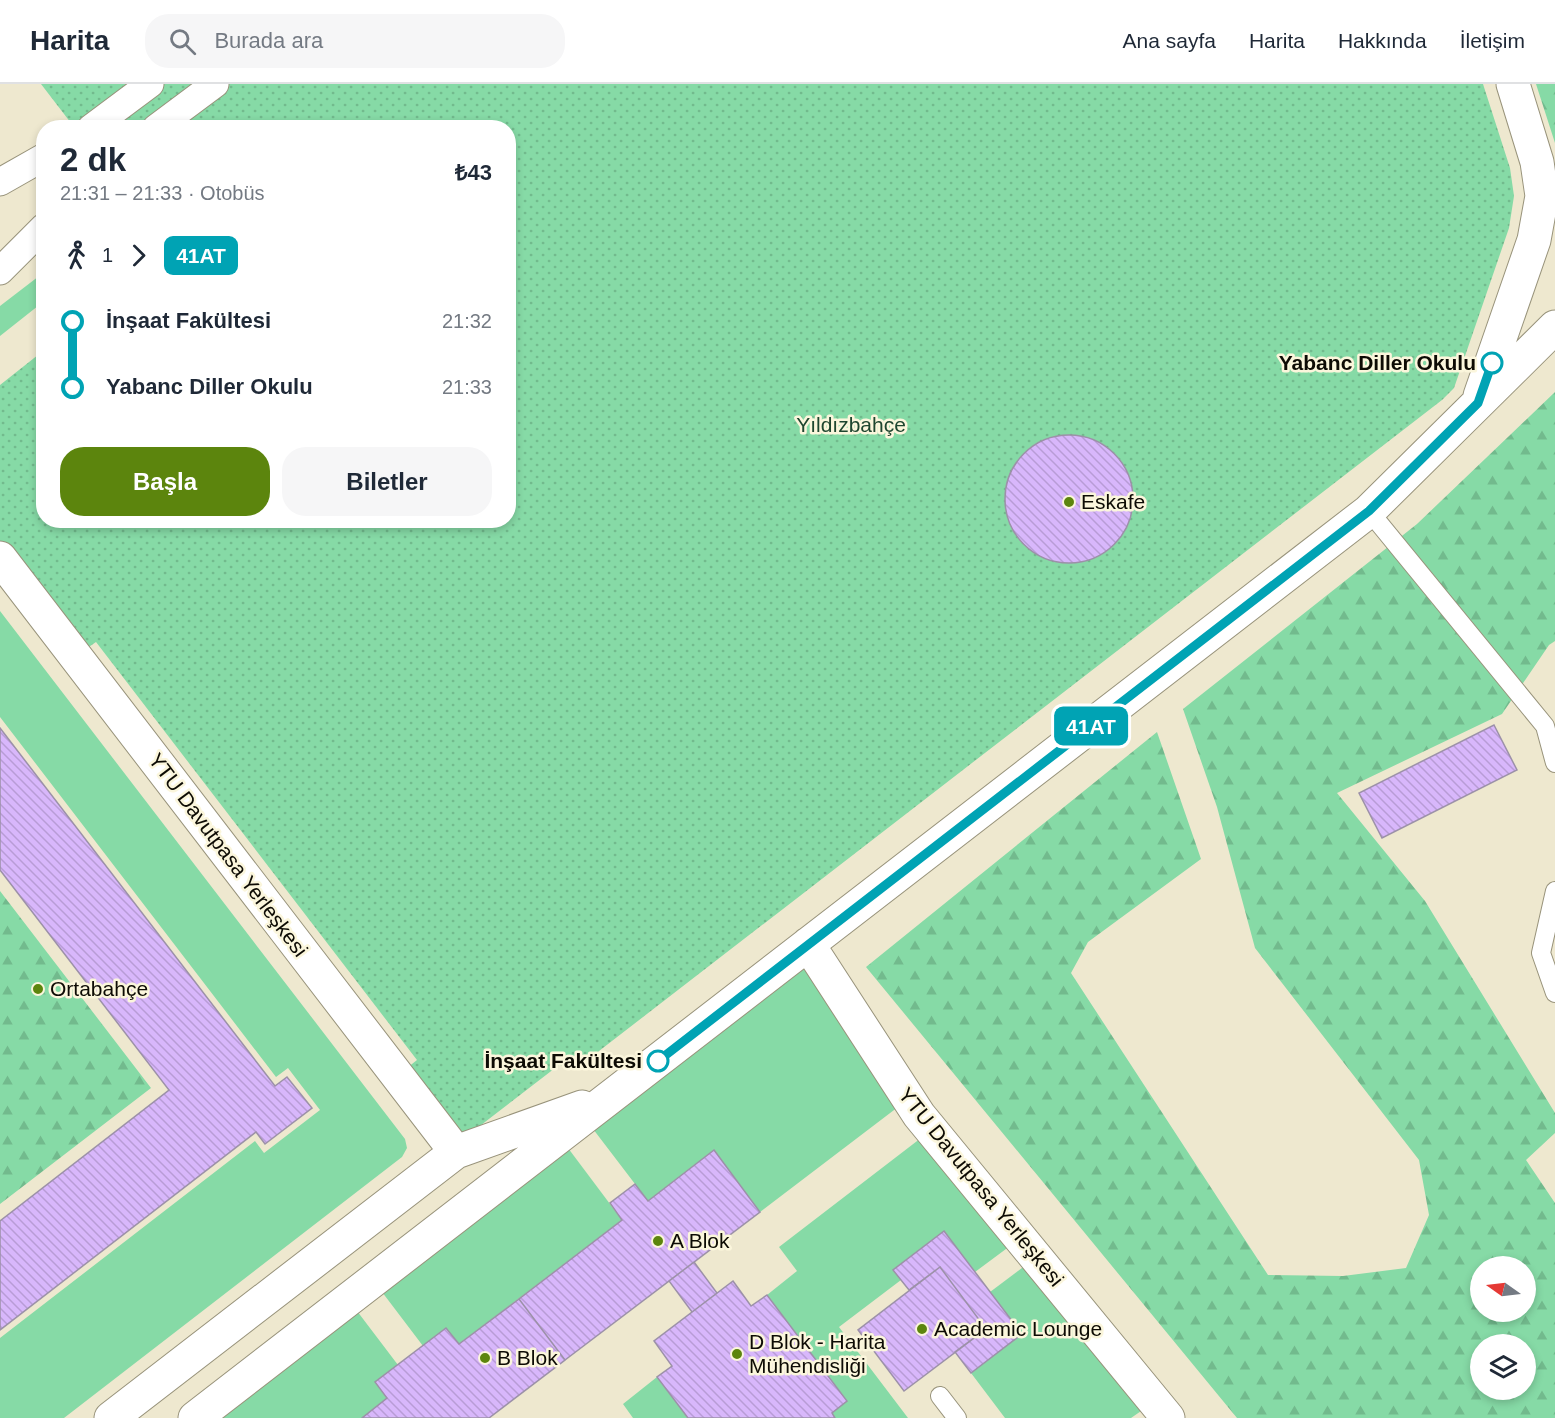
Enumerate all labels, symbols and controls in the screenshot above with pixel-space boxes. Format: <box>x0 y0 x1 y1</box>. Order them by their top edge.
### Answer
search box <box>145 14 565 68</box>
text: Harita <box>30 25 109 56</box>
icon: search <box>166 25 199 58</box>
text: Burada ara <box>214 28 323 53</box>
text: Ana sayfa <box>1123 29 1216 52</box>
text: Harita <box>1249 29 1305 52</box>
text: Hakkında <box>1338 29 1427 52</box>
text: İletişim <box>1460 29 1525 52</box>
text: 2 dk <box>60 141 126 178</box>
text: ₺43 <box>455 160 492 185</box>
text: 21:31 – 21:33 · Otobüs <box>60 182 265 204</box>
icon: walk <box>60 239 93 272</box>
icon: forward <box>122 239 155 272</box>
text: 1 <box>102 244 113 266</box>
text: 41AT <box>176 244 226 267</box>
text: İnşaat Fakültesi <box>106 308 271 333</box>
text: 21:32 <box>442 310 492 332</box>
place label: Yabanc Diller Okulu <box>1279 351 1476 374</box>
marker: Yabanc Diller Okulu <box>1481 352 1503 374</box>
text: Yabanc Diller Okulu <box>106 374 313 399</box>
text: 21:33 <box>442 376 492 398</box>
park label: Yıldızbahçe <box>796 413 906 436</box>
button: Başla <box>60 447 270 516</box>
button: Biletler <box>282 447 492 516</box>
place label: Eskafe <box>1081 490 1145 513</box>
marker: Eskafe <box>1062 495 1076 509</box>
line badge: 41AT <box>1049 706 1133 746</box>
text: 41AT <box>1066 715 1116 738</box>
street label: YTU Davutpasa Yerleşkesi <box>144 748 312 961</box>
place label: Ortabahçe <box>50 977 148 1000</box>
marker: Ortabahçe <box>31 982 45 996</box>
place label: İnşaat Fakültesi <box>484 1049 642 1072</box>
marker: İnşaat Fakültesi <box>647 1050 669 1072</box>
street label: YTU Davutpasa Yerleşkesi <box>894 1083 1069 1291</box>
place label: A Blok <box>670 1229 730 1252</box>
marker: A Blok <box>651 1234 665 1248</box>
north arrow <box>1470 1256 1536 1322</box>
map controls <box>1470 1256 1536 1400</box>
place label: Academic Lounge <box>934 1317 1102 1340</box>
marker: Academic Lounge <box>915 1322 929 1336</box>
place label: D Blok - Harita Mühendisliği <box>749 1330 886 1377</box>
button: layers <box>1470 1334 1536 1400</box>
place label: B Blok <box>497 1346 558 1369</box>
marker: D Blok - Harita Mühendisliği <box>730 1347 744 1361</box>
marker: B Blok <box>478 1351 492 1365</box>

